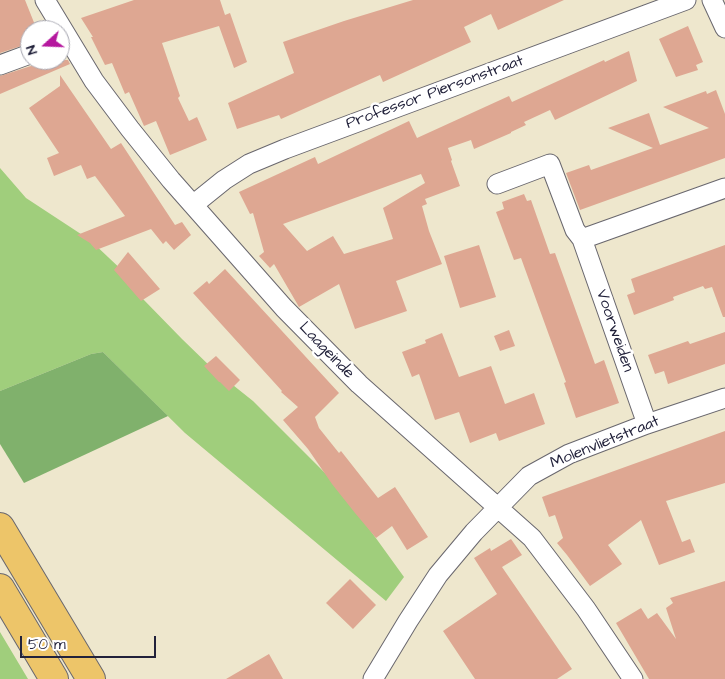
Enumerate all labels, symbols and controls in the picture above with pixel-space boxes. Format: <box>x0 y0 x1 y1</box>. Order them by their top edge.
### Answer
north arrow <box>20 20 70 70</box>
text: N <box>21 42 43 57</box>
street label: Professor Piersonstraat <box>344 52 526 134</box>
street label: Voorweiden <box>591 287 637 375</box>
street label: Laageinde <box>294 319 358 383</box>
street label: Molenvlietstraat <box>548 412 662 474</box>
scale bar <box>22 626 159 658</box>
text: 50 m <box>28 634 66 655</box>

